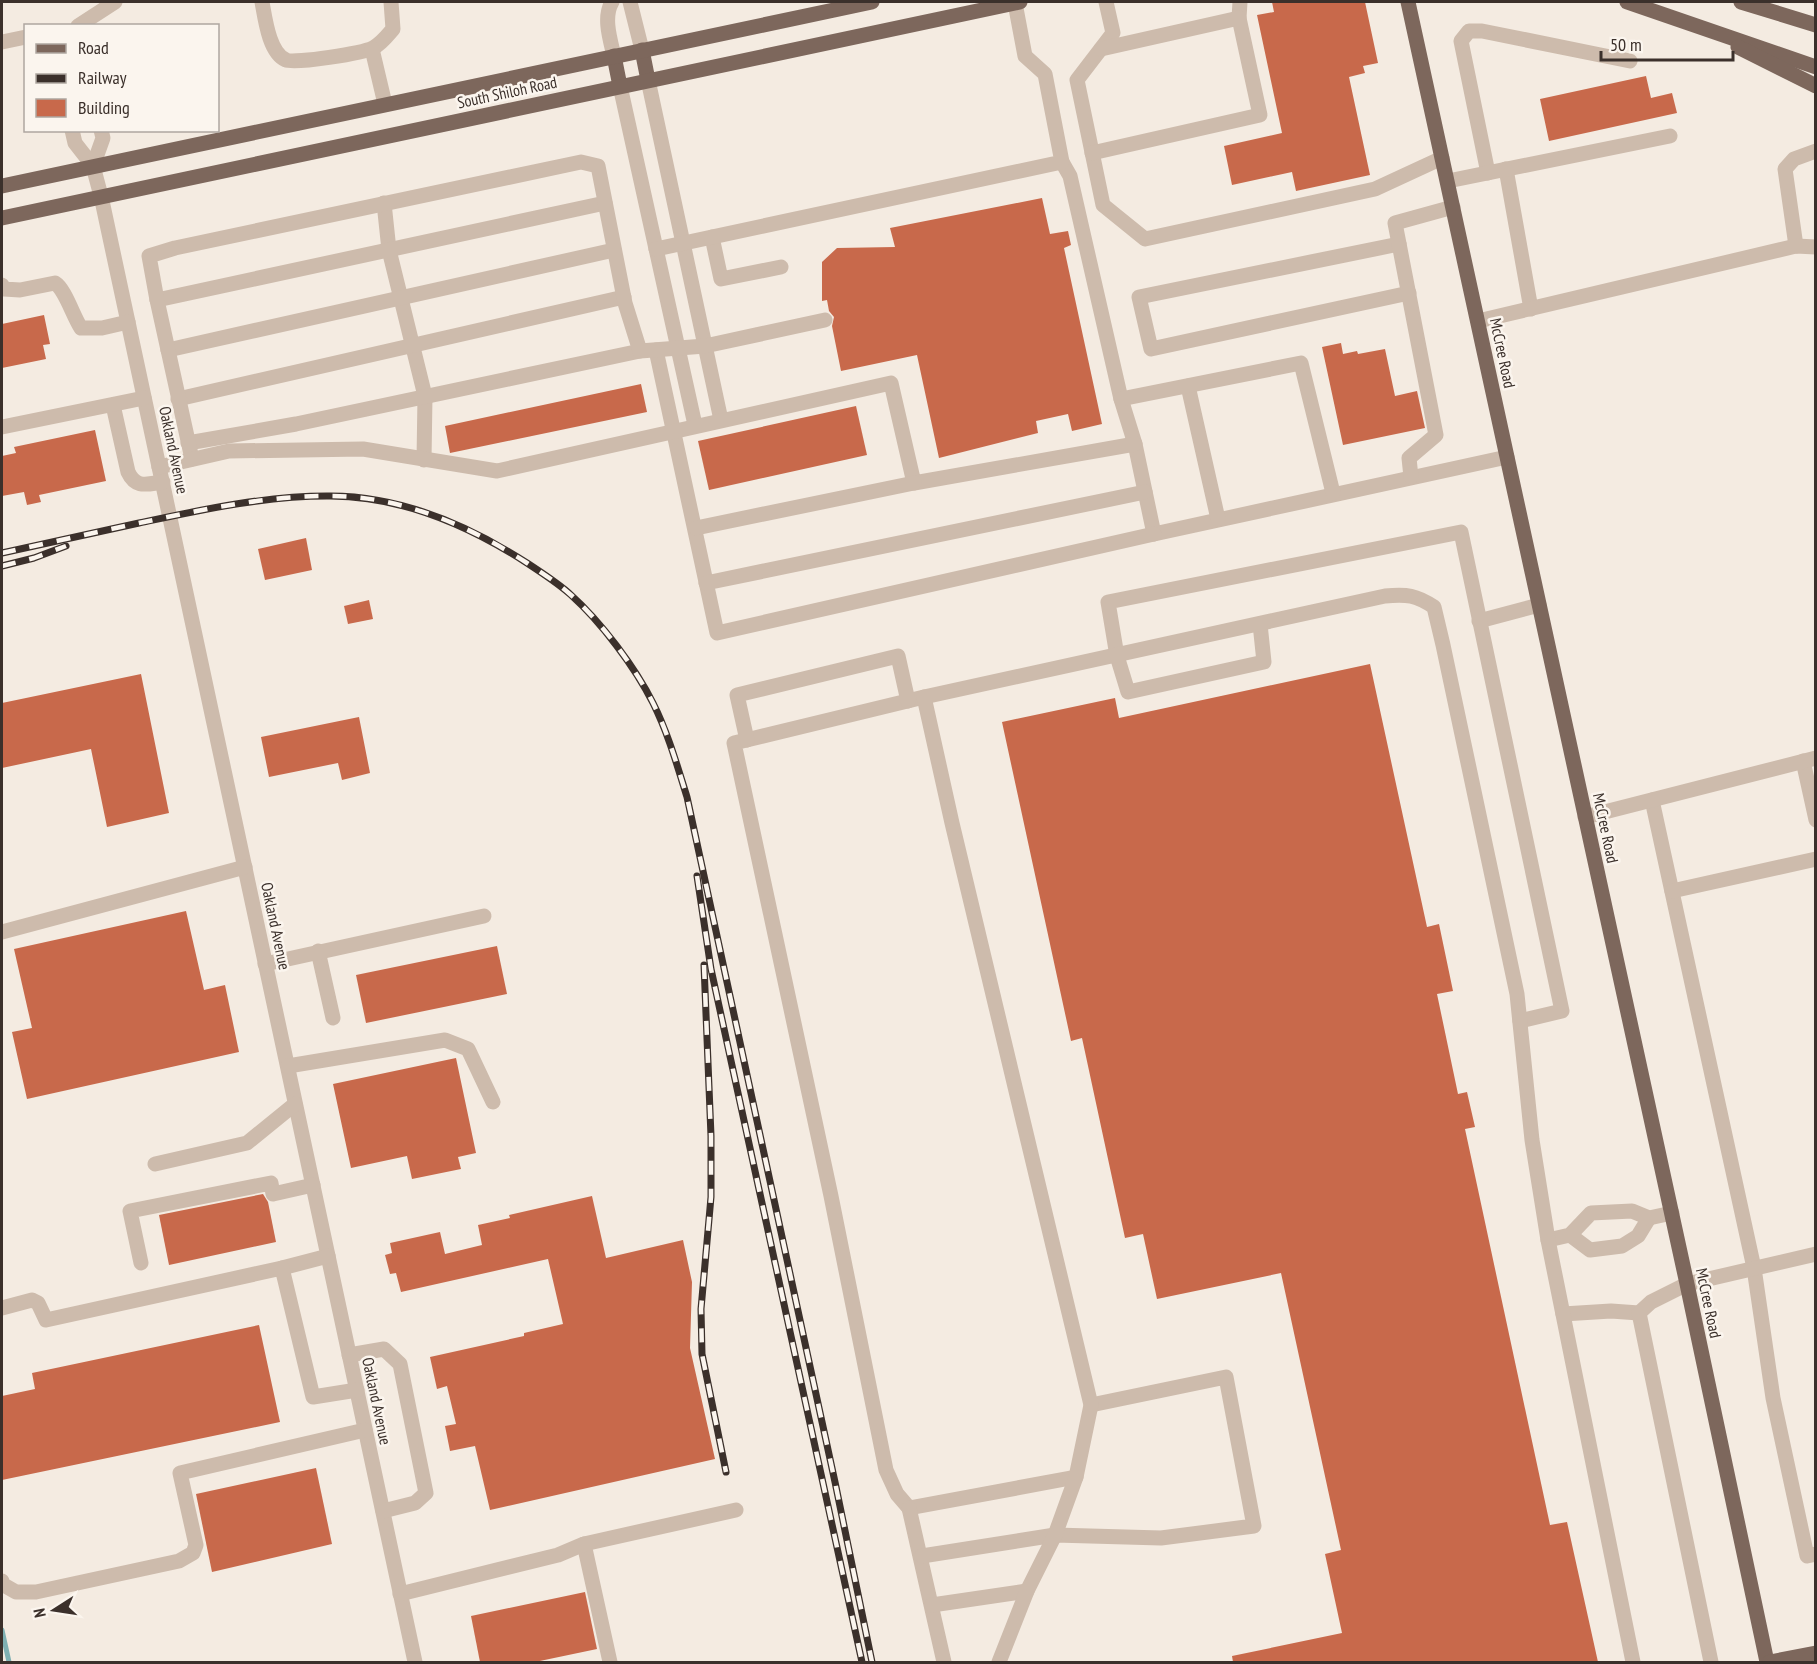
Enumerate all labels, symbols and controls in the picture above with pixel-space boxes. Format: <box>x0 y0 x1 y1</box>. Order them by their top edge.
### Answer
legend <box>24 24 219 132</box>
scale bar <box>1601 24 1733 62</box>
text: 50 m <box>1610 33 1642 56</box>
text: Road <box>78 36 109 59</box>
text: Railway <box>78 66 127 89</box>
street label: South Shiloh Road <box>455 72 559 112</box>
text: Building <box>78 96 130 119</box>
street label: McCree Road <box>1486 316 1520 390</box>
street label: Oakland Avenue <box>155 404 193 496</box>
street label: McCree Road <box>1589 791 1623 865</box>
street label: Oakland Avenue <box>257 880 295 972</box>
street label: McCree Road <box>1692 1266 1726 1340</box>
street label: Oakland Avenue <box>358 1355 396 1447</box>
north arrow <box>24 1580 84 1640</box>
text: N <box>29 1607 50 1619</box>

